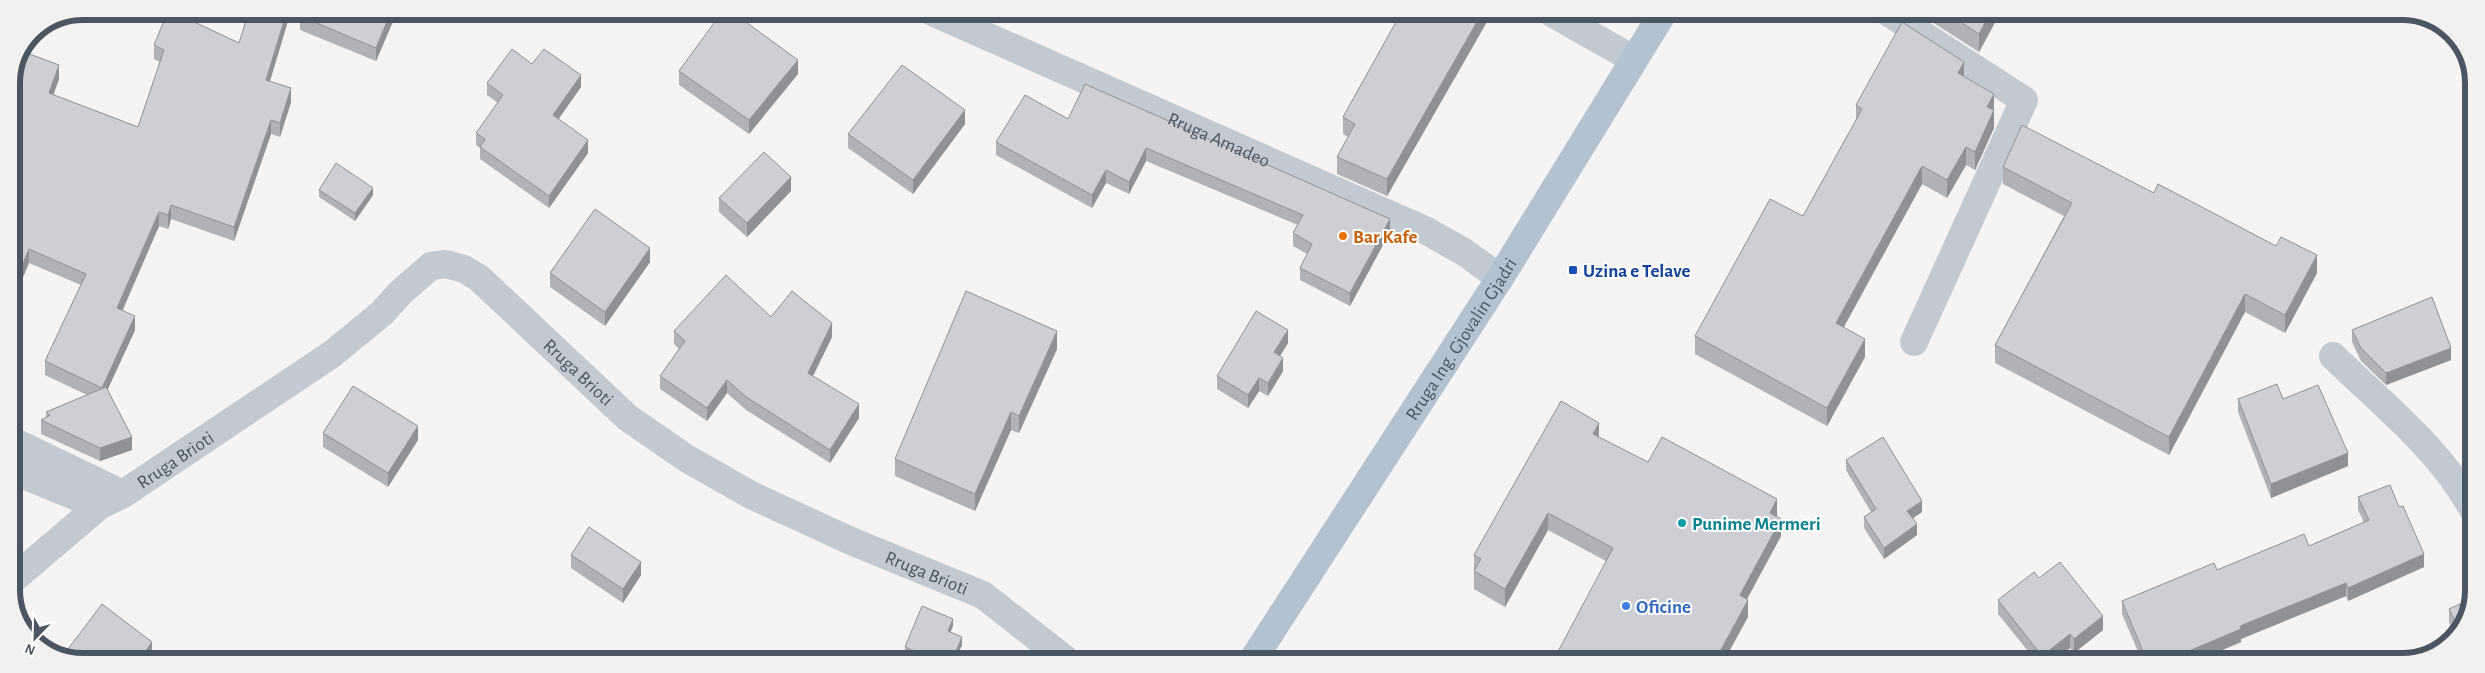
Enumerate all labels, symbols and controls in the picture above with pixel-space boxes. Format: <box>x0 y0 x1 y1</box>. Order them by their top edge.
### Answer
street label: Rruga Amadeo <box>1165 109 1273 171</box>
place label: Bar Kafe <box>1353 228 1417 247</box>
marker: Bar Kafe <box>1337 230 1349 242</box>
street label: Rruga Ing. Gjovalin Gjadri <box>1403 255 1521 424</box>
place label: Uzina e Telave <box>1583 262 1691 281</box>
marker: Uzina e Telave <box>1567 264 1579 276</box>
street label: Rruga Brioti <box>539 336 616 410</box>
street label: Rruga Brioti <box>134 428 218 493</box>
place label: Punime Mermeri <box>1692 515 1821 534</box>
marker: Punime Mermeri <box>1676 517 1688 529</box>
street label: Rruga Brioti <box>882 548 971 599</box>
place label: Oficine <box>1636 598 1691 617</box>
marker: Oficine <box>1620 600 1632 612</box>
north arrow <box>10 613 60 663</box>
text: N <box>23 641 38 657</box>

